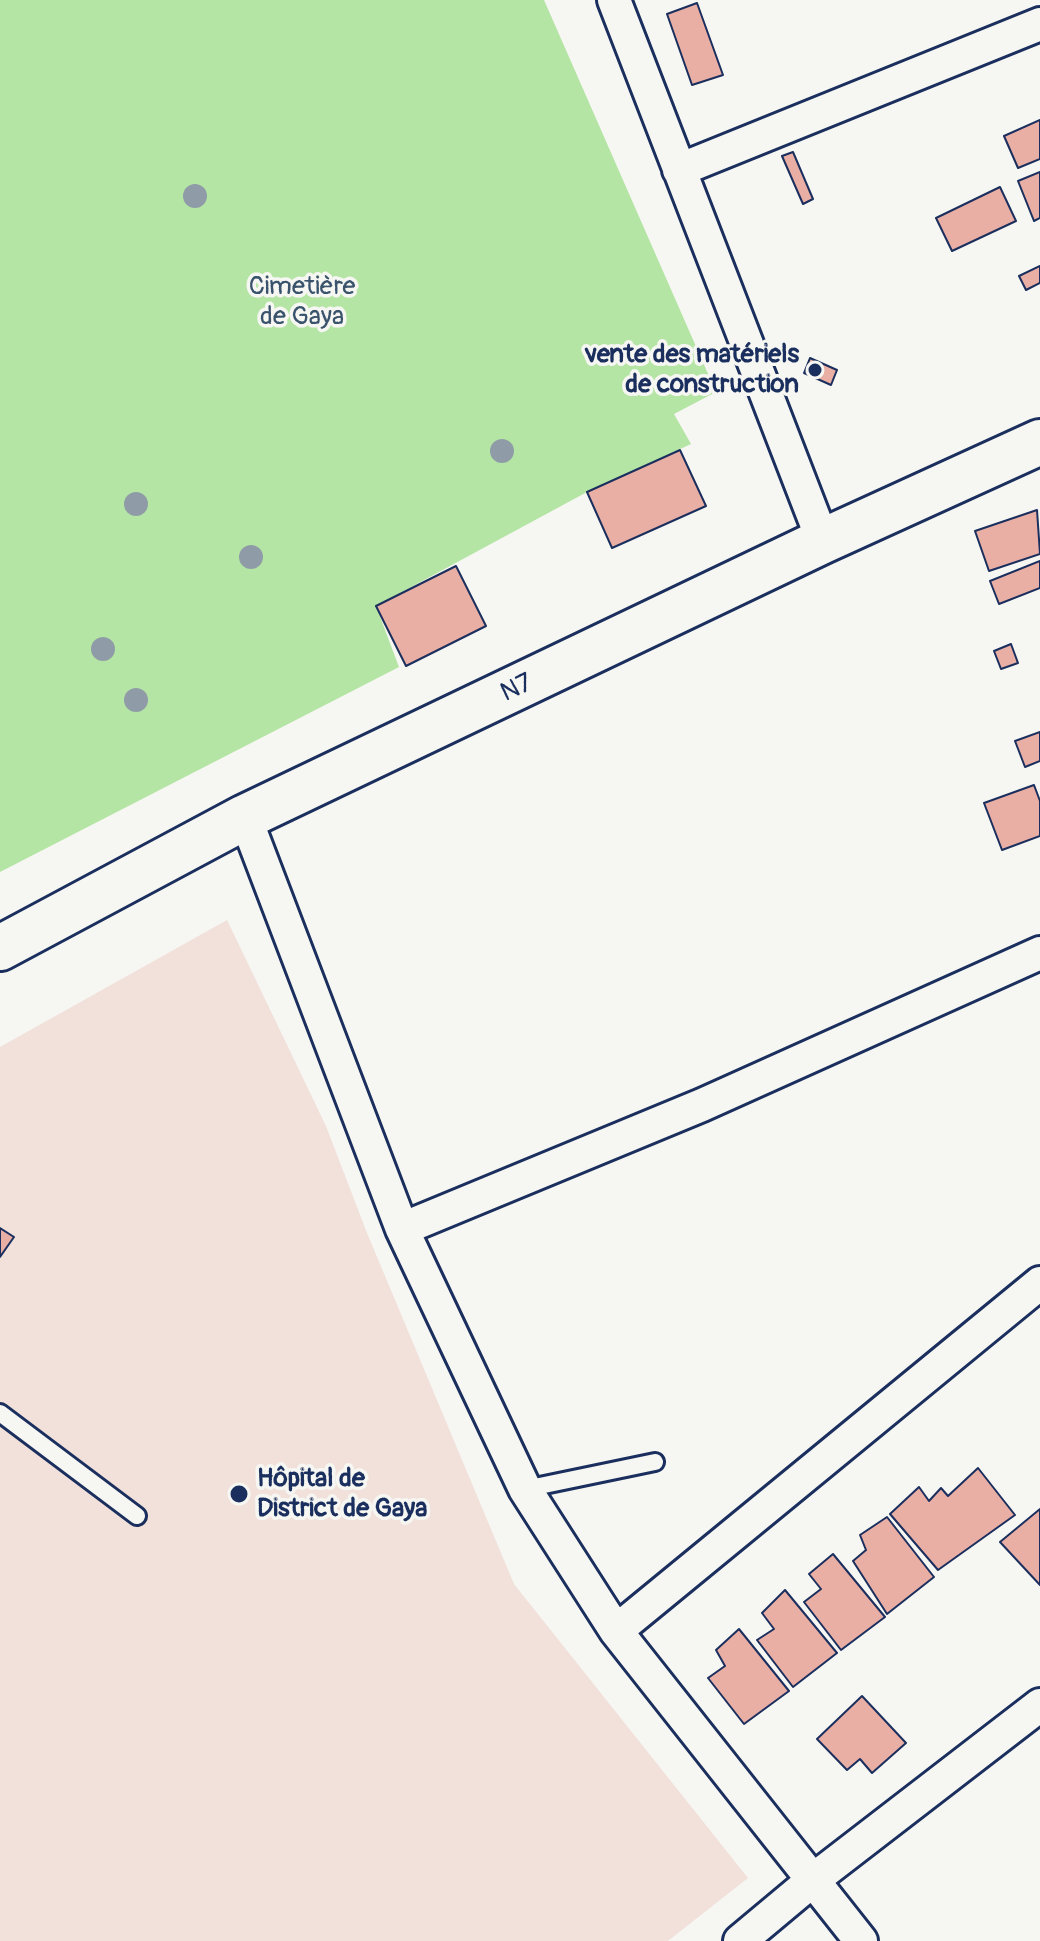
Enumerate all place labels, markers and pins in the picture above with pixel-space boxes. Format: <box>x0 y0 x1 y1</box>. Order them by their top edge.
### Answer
place label: vente des matériels de construction <box>585 339 799 400</box>
marker: vente des matériels de construction <box>806 361 824 379</box>
place label: Hôpital de District de Gaya <box>257 1463 427 1524</box>
marker: Hôpital de District de Gaya <box>228 1483 250 1505</box>

